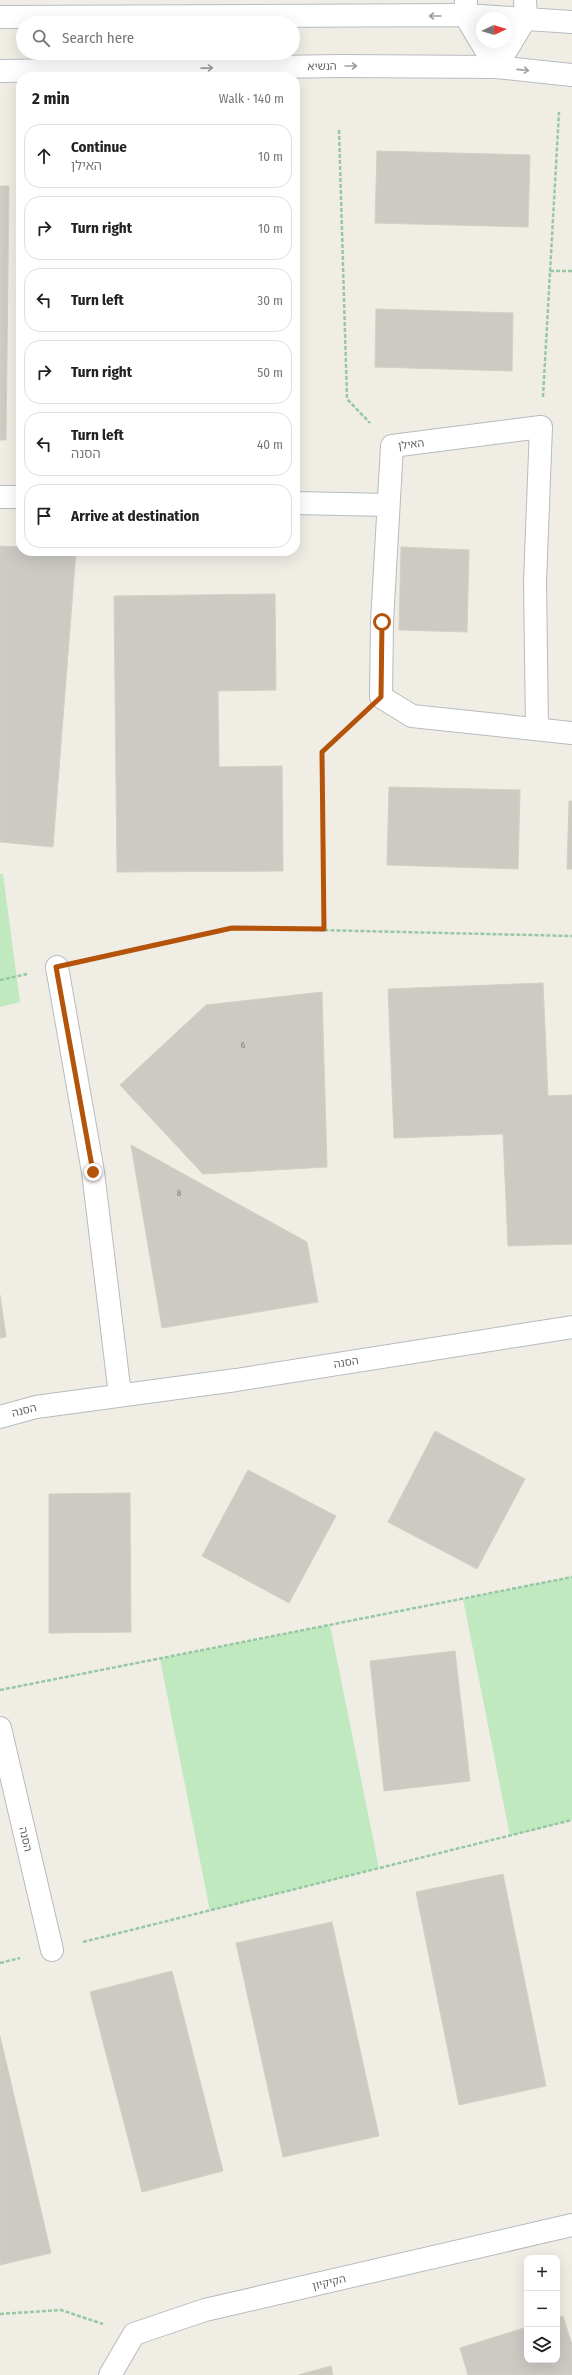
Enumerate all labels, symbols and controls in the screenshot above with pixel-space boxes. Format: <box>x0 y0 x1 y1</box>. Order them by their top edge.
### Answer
one-way arrow <box>429 12 442 19</box>
north arrow <box>476 12 512 48</box>
search box <box>16 16 300 60</box>
icon: search <box>30 27 52 49</box>
text: Search here <box>62 29 134 47</box>
street label: הנשיא <box>307 60 337 73</box>
one-way arrow <box>344 62 357 70</box>
one-way arrow <box>200 64 213 72</box>
one-way arrow <box>516 66 529 74</box>
text: 2 min <box>32 88 70 109</box>
text: Walk · 140 m <box>219 91 284 106</box>
text: Continue <box>71 138 127 156</box>
icon: ahead <box>33 145 55 167</box>
text: 10 m <box>258 149 283 164</box>
text: האילן <box>71 158 102 173</box>
icon: right <box>33 217 55 239</box>
text: Turn right <box>71 219 132 237</box>
text: 10 m <box>258 221 283 236</box>
icon: left <box>33 289 55 311</box>
text: Turn left <box>71 291 124 309</box>
text: 30 m <box>257 293 283 308</box>
icon: right <box>33 361 55 383</box>
text: Turn right <box>71 363 132 381</box>
text: 50 m <box>257 365 283 380</box>
text: Turn left <box>71 426 124 444</box>
icon: left <box>33 433 55 455</box>
street label: האילן <box>397 436 425 453</box>
text: 40 m <box>257 437 283 452</box>
text: הסנה <box>71 446 101 461</box>
icon: arrive <box>33 505 55 527</box>
text: Arrive at destination <box>71 507 199 525</box>
route start <box>373 613 391 631</box>
house number: 6 <box>241 1040 246 1050</box>
route end <box>84 1163 102 1181</box>
house number: 8 <box>177 1188 182 1198</box>
street label: הסנה <box>333 1354 360 1371</box>
street label: הסנה <box>10 1401 38 1420</box>
street label: הסנה <box>16 1825 35 1853</box>
map controls <box>524 2255 560 2363</box>
button: + <box>524 2255 560 2291</box>
street label: הקיקיון <box>311 2272 347 2293</box>
button: − <box>524 2291 560 2327</box>
button: layers <box>524 2327 560 2363</box>

